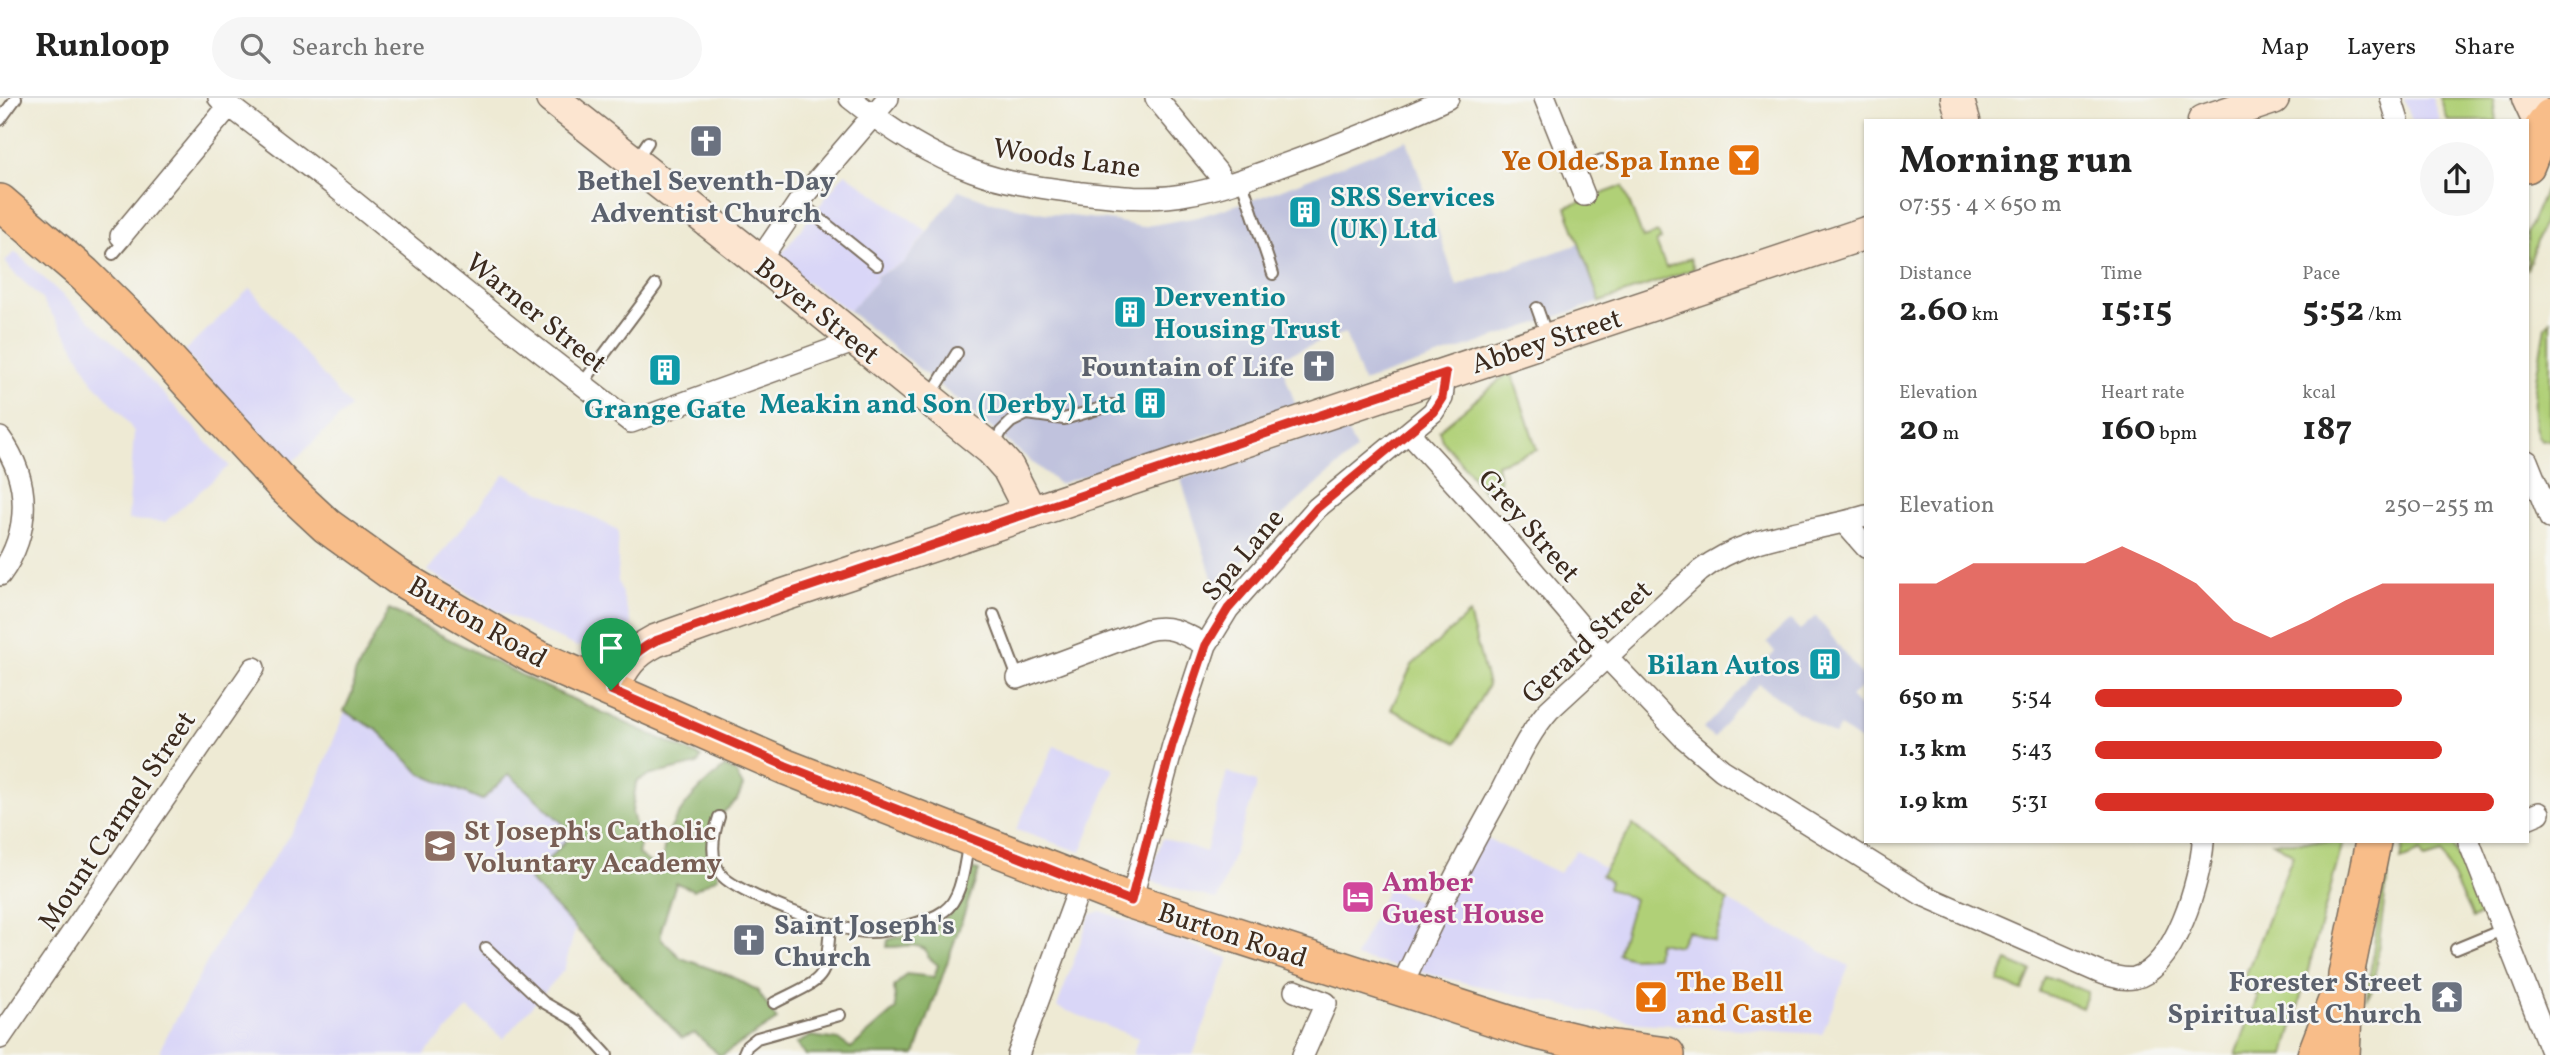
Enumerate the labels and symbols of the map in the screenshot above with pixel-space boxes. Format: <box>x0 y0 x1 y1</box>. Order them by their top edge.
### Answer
church icon: Bethel Seventh-Day Adventist Church <box>687 122 725 160</box>
street label: Woods Lane <box>990 130 1143 189</box>
bar icon: Ye Olde Spa Inne <box>1725 141 1763 179</box>
place label: Ye Olde Spa Inne <box>1501 143 1720 182</box>
place label: Bethel Seventh-Day Adventist Church <box>577 163 835 234</box>
place label: SRS Services (UK) Ltd <box>1330 179 1495 250</box>
building icon: SRS Services (UK) Ltd <box>1286 193 1324 231</box>
street label: Warner Street <box>456 245 615 383</box>
street label: Boyer Street <box>746 249 887 375</box>
place label: Derventio Housing Trust <box>1154 279 1341 350</box>
building icon: Derventio Housing Trust <box>1111 293 1149 331</box>
street label: Abbey Street <box>1466 300 1627 385</box>
church icon: Fountain of Life <box>1300 347 1338 385</box>
place label: Fountain of Life <box>1081 349 1294 388</box>
building icon: Grange Gate <box>646 351 684 389</box>
building icon: Meakin and Son (Derby) Ltd <box>1131 384 1169 422</box>
place label: Meakin and Son (Derby) Ltd <box>759 386 1126 425</box>
place label: Grange Gate <box>584 391 746 430</box>
street label: Grey Street <box>1468 462 1588 592</box>
street label: Spa Lane <box>1193 501 1294 611</box>
street label: Burton Road <box>400 568 554 679</box>
street label: Gerard Street <box>1514 572 1662 714</box>
pin <box>581 618 641 690</box>
building icon: Bilan Autos <box>1806 645 1844 683</box>
place label: Bilan Autos <box>1647 647 1800 686</box>
street label: Mount Carmel Street <box>30 704 206 939</box>
place label: St Joseph's Catholic Voluntary Academy <box>464 813 722 884</box>
school or university icon: St Joseph's Catholic Voluntary Academy <box>421 827 459 865</box>
place label: Amber Guest House <box>1382 864 1544 935</box>
hotel icon: Amber Guest House <box>1339 878 1377 916</box>
street label: Burton Road <box>1153 894 1312 979</box>
place label: Saint Joseph's Church <box>774 907 955 978</box>
church icon: Saint Joseph's Church <box>730 921 768 959</box>
place label: The Bell and Castle <box>1676 964 1812 1035</box>
place label: Forester Street Spiritualist Church <box>2168 964 2422 1035</box>
bar icon: The Bell and Castle <box>1632 978 1670 1016</box>
temple icon: Forester Street Spiritualist Church <box>2428 978 2466 1016</box>

